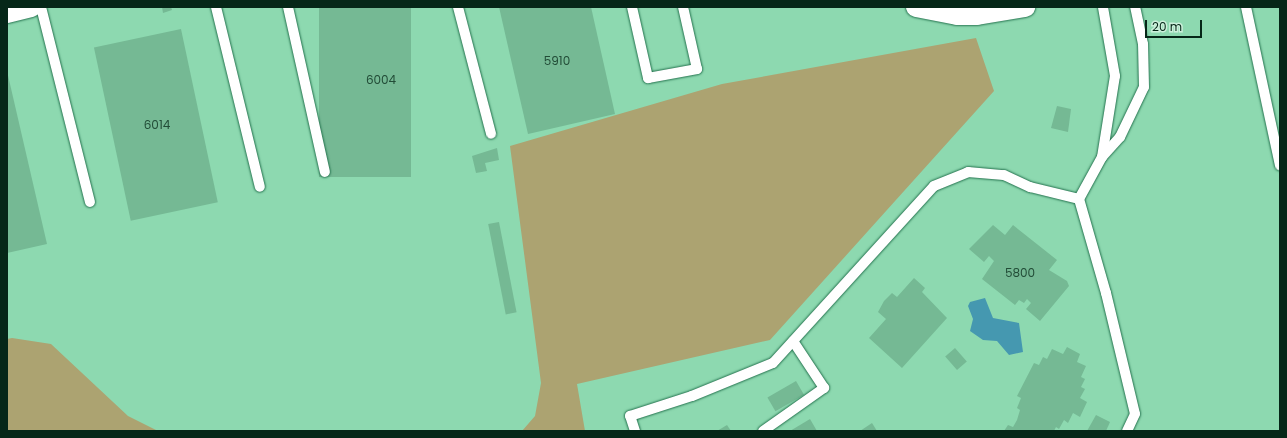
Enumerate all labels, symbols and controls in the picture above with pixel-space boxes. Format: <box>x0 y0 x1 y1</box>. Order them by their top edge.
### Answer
scale bar <box>1147 12 1204 38</box>
text: 20 m <box>1152 18 1182 35</box>
house number: 5910 <box>544 54 570 68</box>
house number: 6004 <box>366 73 396 87</box>
house number: 6014 <box>144 118 170 132</box>
house number: 5800 <box>1005 266 1035 280</box>

